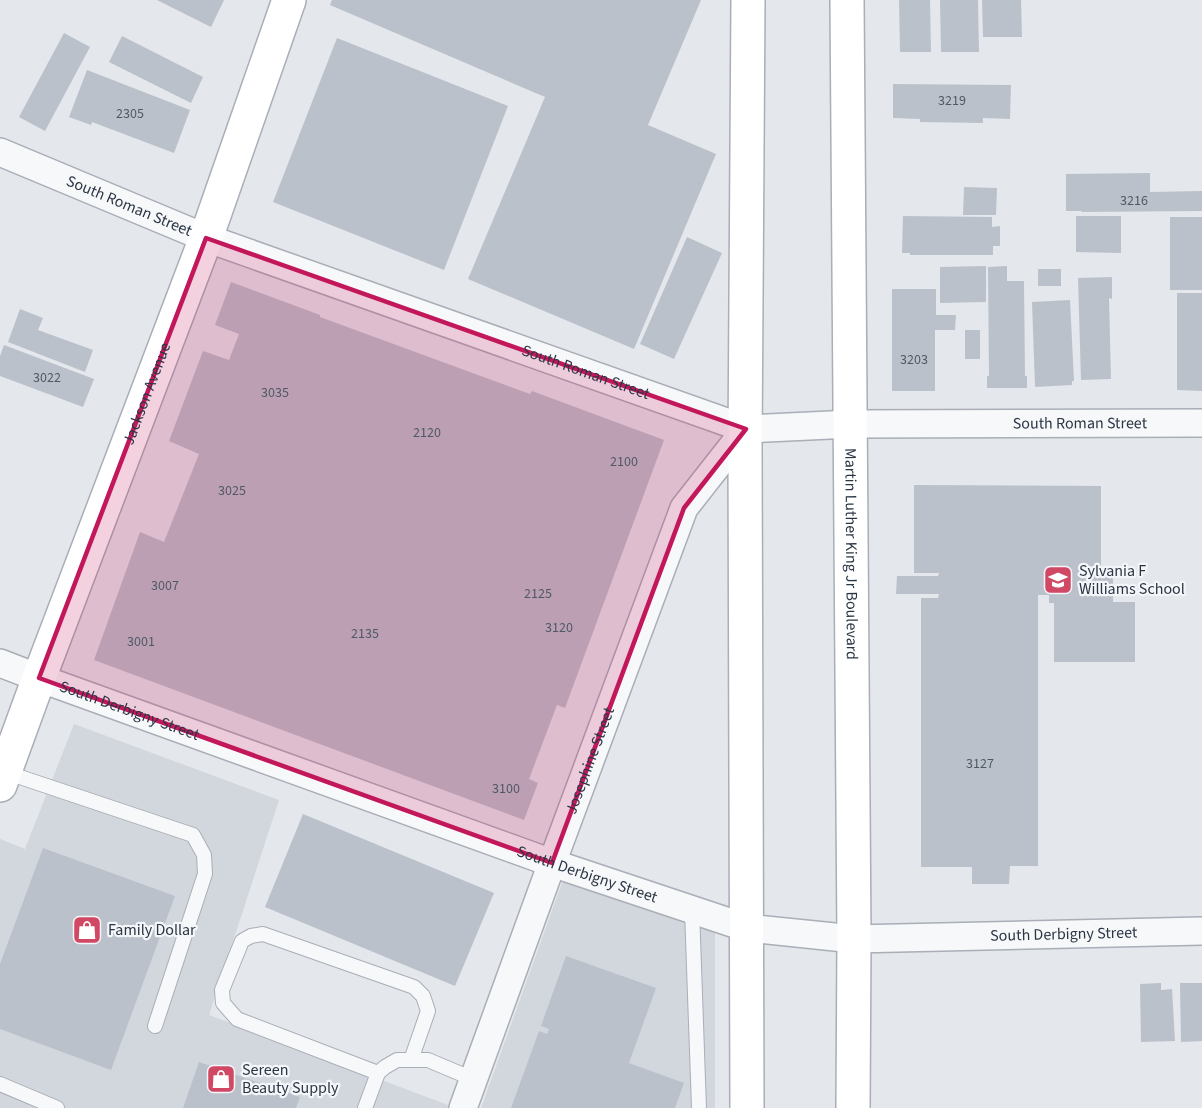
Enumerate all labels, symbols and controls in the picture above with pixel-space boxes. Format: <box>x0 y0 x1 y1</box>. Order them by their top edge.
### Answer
house number: 3219 <box>938 91 966 111</box>
house number: 2305 <box>116 104 144 124</box>
street label: South Roman Street <box>63 170 196 242</box>
house number: 3216 <box>1120 191 1148 211</box>
street label: Jackson Avenue <box>118 339 176 448</box>
street label: South Roman Street <box>519 340 653 405</box>
house number: 3203 <box>900 350 928 370</box>
house number: 3022 <box>33 368 61 388</box>
house number: 3035 <box>261 383 289 403</box>
street label: South Roman Street <box>1013 412 1148 435</box>
house number: 2120 <box>413 423 441 443</box>
street label: Martin Luther King Jr Boulevard <box>839 448 863 660</box>
house number: 2100 <box>610 452 638 472</box>
house number: 3025 <box>218 481 246 501</box>
place label: Sylvania F Williams School <box>1079 560 1185 600</box>
school or university icon: Sylvania F Williams School <box>1042 564 1074 596</box>
house number: 3007 <box>151 576 179 596</box>
house number: 2125 <box>524 584 552 604</box>
house number: 3120 <box>545 618 573 638</box>
house number: 2135 <box>351 624 379 644</box>
house number: 3001 <box>127 632 155 652</box>
street label: South Derbigny Street <box>57 675 203 746</box>
street label: Josephine Street <box>560 703 620 817</box>
house number: 3127 <box>966 754 994 774</box>
house number: 3100 <box>492 779 520 799</box>
street label: South Derbigny Street <box>514 840 661 909</box>
shop icon: Family Dollar <box>71 914 103 946</box>
place label: Family Dollar <box>108 919 196 941</box>
street label: South Derbigny Street <box>990 921 1138 947</box>
place label: Sereen Beauty Supply <box>242 1059 339 1099</box>
shop icon: Sereen Beauty Supply <box>205 1063 237 1095</box>

